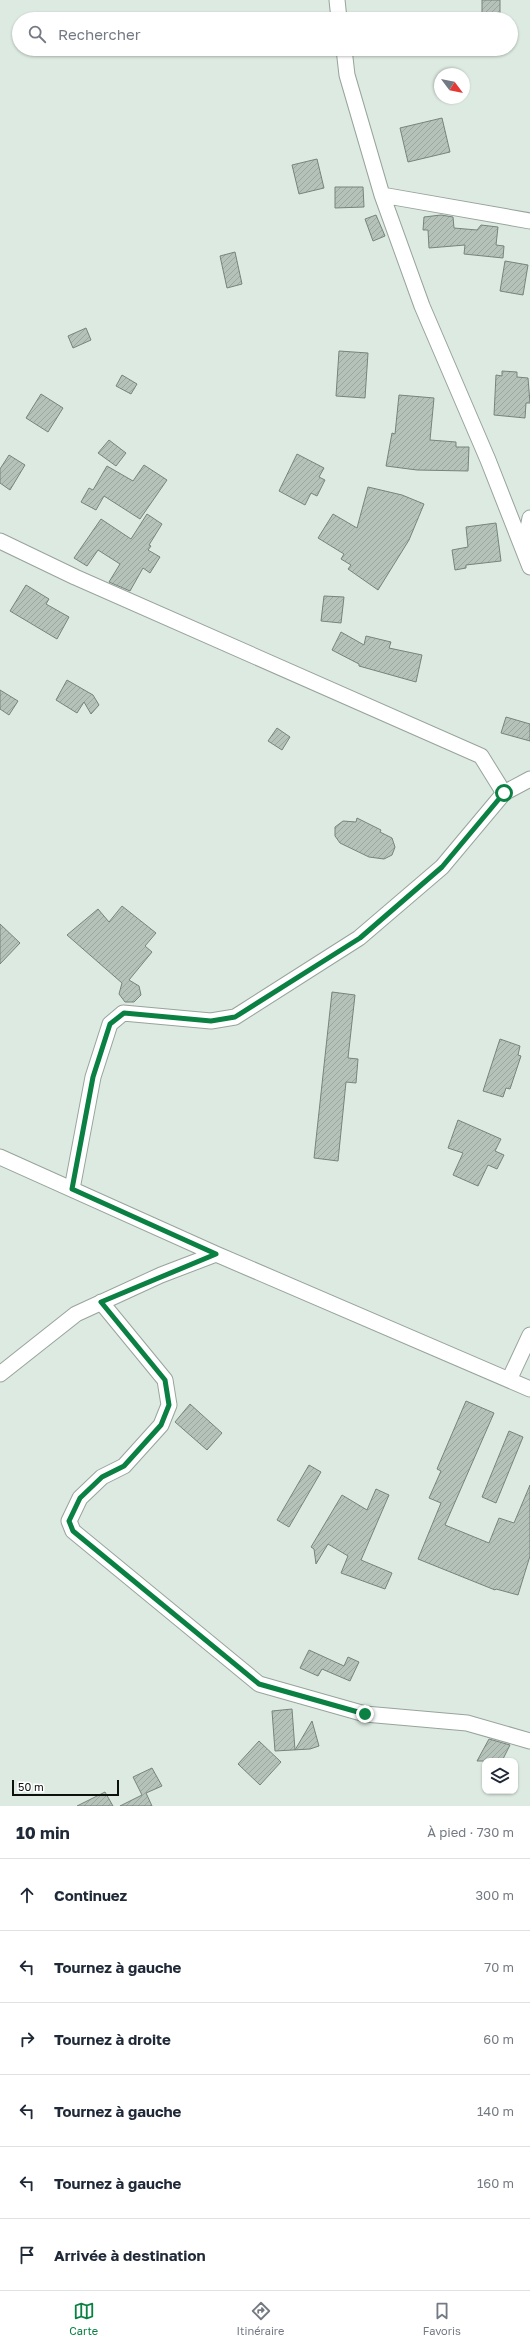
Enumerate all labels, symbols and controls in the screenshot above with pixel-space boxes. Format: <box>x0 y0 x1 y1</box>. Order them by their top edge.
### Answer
search box <box>12 12 518 56</box>
icon: search <box>26 23 48 45</box>
text: Rechercher <box>58 25 141 43</box>
north arrow <box>434 68 470 104</box>
route start <box>495 784 513 802</box>
route end <box>356 1705 374 1723</box>
map controls <box>482 1758 518 1794</box>
button: layers <box>482 1758 518 1794</box>
scale bar <box>12 1778 119 1797</box>
text: 50 m <box>18 1780 44 1793</box>
text: 10 min <box>16 1822 70 1843</box>
text: À pied · 730 m <box>427 1824 514 1840</box>
icon: ahead <box>16 1884 38 1906</box>
text: Continuez <box>54 1886 127 1904</box>
text: 300 m <box>476 1887 514 1903</box>
icon: left <box>16 1956 38 1978</box>
text: Tournez à gauche <box>54 1958 181 1976</box>
text: 70 m <box>484 1959 514 1975</box>
icon: right <box>16 2028 38 2050</box>
text: Tournez à droite <box>54 2030 171 2048</box>
text: 60 m <box>483 2031 514 2047</box>
icon: left <box>16 2100 38 2122</box>
text: Tournez à gauche <box>54 2102 181 2120</box>
text: 140 m <box>477 2103 514 2119</box>
icon: left <box>16 2172 38 2194</box>
text: Tournez à gauche <box>54 2174 181 2192</box>
text: 160 m <box>477 2175 514 2191</box>
icon: arrive <box>16 2244 38 2266</box>
text: Arrivée à destination <box>54 2246 206 2264</box>
tab: Carte <box>69 2300 98 2337</box>
tab: Itinéraire <box>237 2300 284 2337</box>
tab: Favoris <box>423 2300 461 2337</box>

